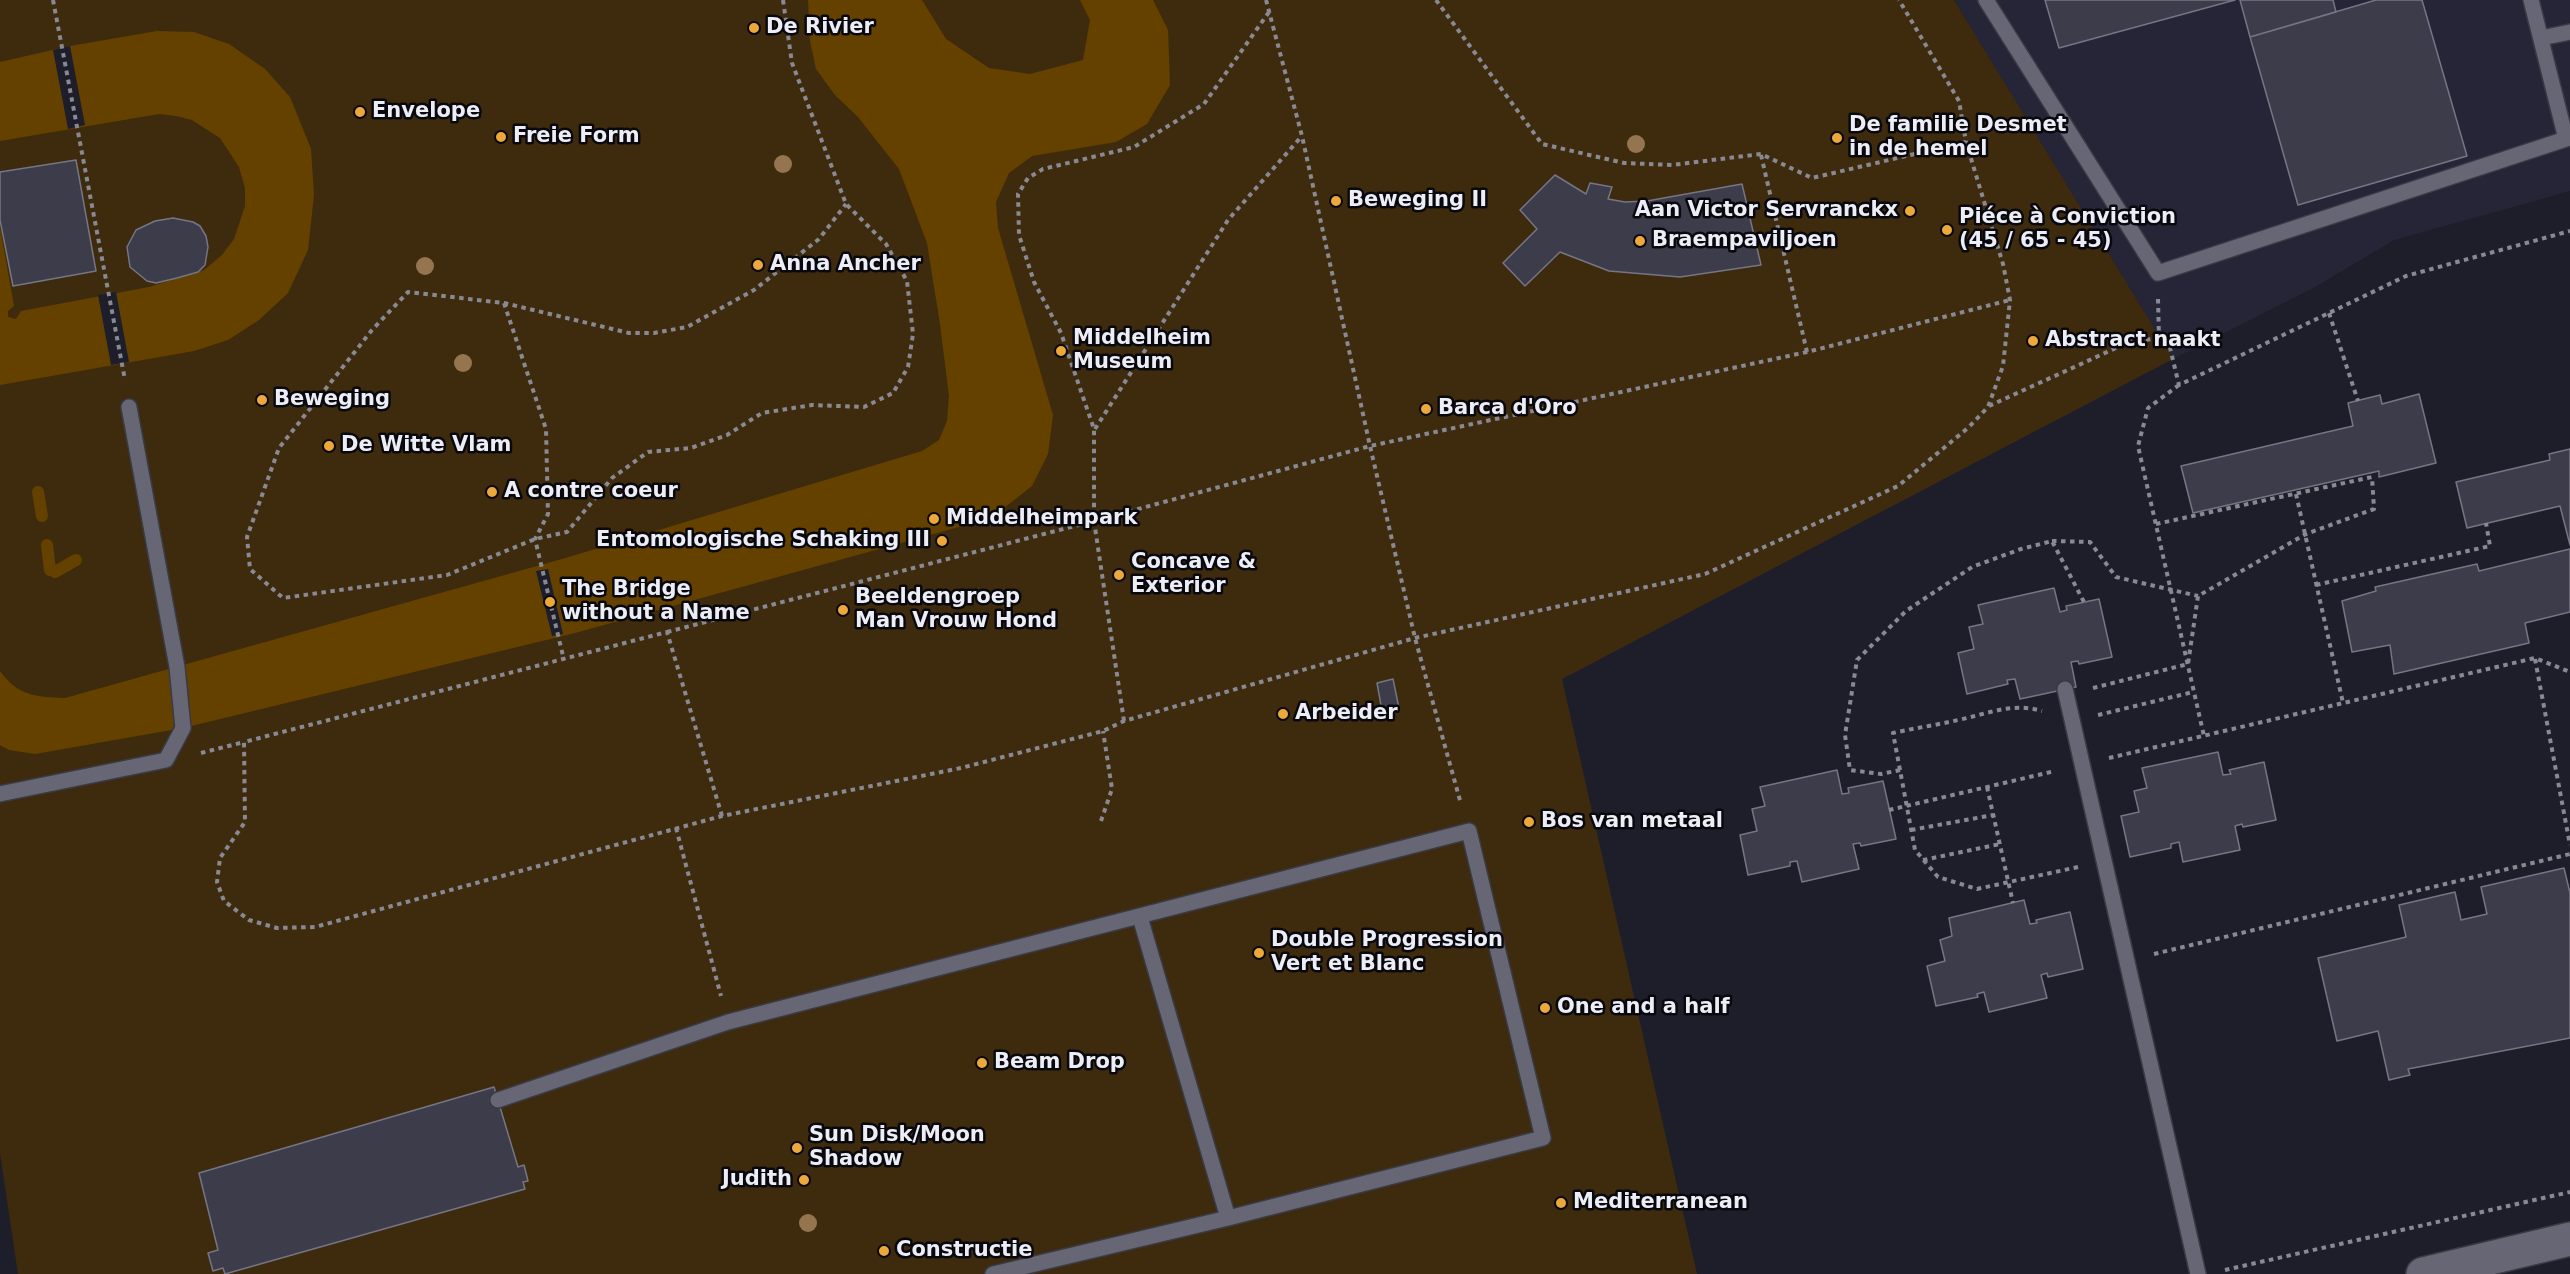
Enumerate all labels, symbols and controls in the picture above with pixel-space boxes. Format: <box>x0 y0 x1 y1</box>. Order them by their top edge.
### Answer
place label: De Rivier <box>766 15 874 41</box>
marker: De Rivier <box>747 21 761 35</box>
place label: Envelope <box>372 99 480 125</box>
marker: Envelope <box>353 105 367 119</box>
place label: De familie Desmet in de hemel <box>1849 113 2067 163</box>
place label: Freie Form <box>513 124 640 150</box>
marker: Freie Form <box>494 130 508 144</box>
marker: De familie Desmet in de hemel <box>1830 131 1844 145</box>
place label: Beweging II <box>1348 188 1487 214</box>
marker: Beweging II <box>1329 194 1343 208</box>
place label: Aan Victor Servranckx <box>1635 198 1898 224</box>
marker: Aan Victor Servranckx <box>1903 204 1917 218</box>
place label: Piéce à Conviction (45 / 65 - 45) <box>1959 205 2176 255</box>
marker: Piéce à Conviction (45 / 65 - 45) <box>1940 223 1954 237</box>
place label: Braempaviljoen <box>1652 228 1837 254</box>
marker: Braempaviljoen <box>1633 234 1647 248</box>
place label: Anna Ancher <box>770 252 921 278</box>
marker: Anna Ancher <box>751 258 765 272</box>
place label: Middelheim Museum <box>1073 326 1211 376</box>
place label: Abstract naakt <box>2045 328 2220 354</box>
marker: Abstract naakt <box>2026 334 2040 348</box>
marker: Middelheim Museum <box>1054 344 1068 358</box>
place label: Beweging <box>274 387 390 413</box>
marker: Beweging <box>255 393 269 407</box>
place label: Barca d'Oro <box>1438 396 1577 422</box>
marker: Barca d'Oro <box>1419 402 1433 416</box>
place label: De Witte Vlam <box>341 433 511 459</box>
marker: De Witte Vlam <box>322 439 336 453</box>
place label: A contre coeur <box>504 479 678 505</box>
marker: A contre coeur <box>485 485 499 499</box>
place label: Middelheimpark <box>946 506 1137 532</box>
marker: Middelheimpark <box>927 512 941 526</box>
place label: Entomologische Schaking III <box>596 528 930 554</box>
marker: Entomologische Schaking III <box>935 534 949 548</box>
place label: Concave & Exterior <box>1131 550 1256 600</box>
marker: Concave & Exterior <box>1112 568 1126 582</box>
place label: The Bridge without a Name <box>562 577 750 627</box>
place label: Beeldengroep Man Vrouw Hond <box>855 585 1057 635</box>
marker: The Bridge without a Name <box>543 595 557 609</box>
marker: Beeldengroep Man Vrouw Hond <box>836 603 850 617</box>
place label: Arbeider <box>1295 701 1398 727</box>
marker: Arbeider <box>1276 707 1290 721</box>
place label: Bos van metaal <box>1541 809 1723 835</box>
marker: Bos van metaal <box>1522 815 1536 829</box>
place label: Double Progression Vert et Blanc <box>1271 928 1503 978</box>
marker: Double Progression Vert et Blanc <box>1252 946 1266 960</box>
place label: One and a half <box>1557 995 1730 1021</box>
marker: One and a half <box>1538 1001 1552 1015</box>
place label: Beam Drop <box>994 1050 1125 1076</box>
marker: Beam Drop <box>975 1056 989 1070</box>
place label: Sun Disk/Moon Shadow <box>809 1123 985 1173</box>
marker: Sun Disk/Moon Shadow <box>790 1141 804 1155</box>
place label: Judith <box>722 1167 792 1193</box>
marker: Judith <box>797 1173 811 1187</box>
place label: Mediterranean <box>1573 1190 1748 1216</box>
marker: Mediterranean <box>1554 1196 1568 1210</box>
place label: Constructie <box>896 1238 1033 1264</box>
marker: Constructie <box>877 1244 891 1258</box>

